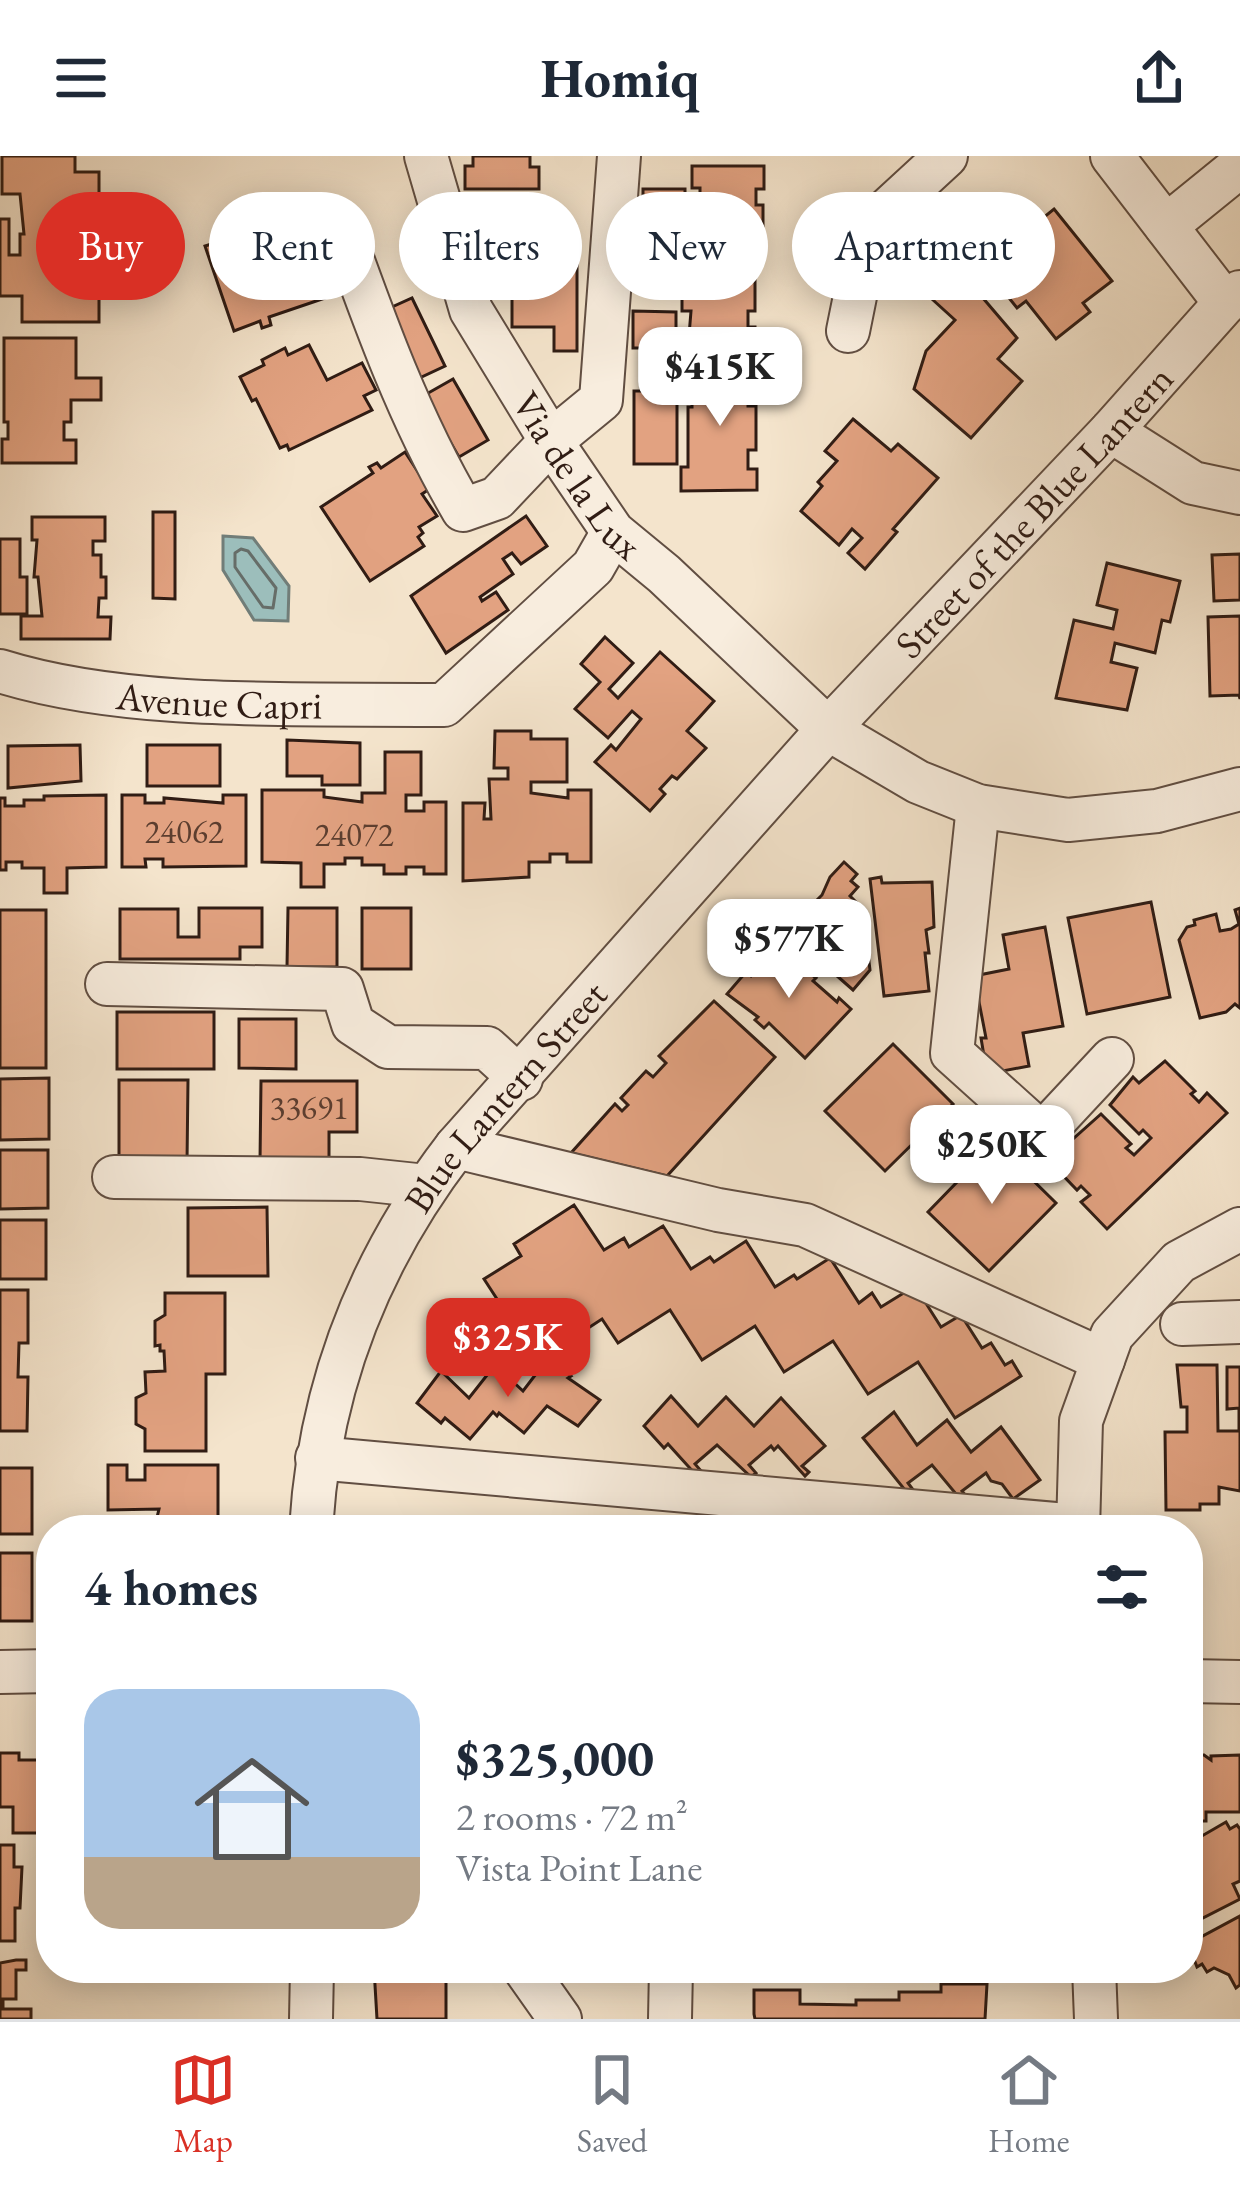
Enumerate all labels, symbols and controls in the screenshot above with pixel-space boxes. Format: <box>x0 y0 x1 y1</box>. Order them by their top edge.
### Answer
text: Homiq <box>541 43 699 113</box>
icon: menu <box>48 45 114 111</box>
icon: share <box>1126 45 1192 111</box>
chip: Buy <box>36 192 185 300</box>
chip: Rent <box>209 192 375 300</box>
chip: Filters <box>399 192 582 300</box>
chip: New <box>606 192 768 300</box>
chip: Apartment <box>792 192 1055 300</box>
pin: $415K <box>636 327 804 429</box>
text: $415K <box>665 340 775 391</box>
street label: Street of the Blue Lantern <box>884 354 1184 669</box>
street label: Via de la Lux <box>501 382 652 571</box>
street label: Avenue Capri <box>113 670 322 731</box>
house number: 24062 <box>144 810 224 853</box>
house number: 24072 <box>314 813 394 856</box>
pin: $577K <box>705 899 873 1001</box>
text: $577K <box>734 912 844 963</box>
street label: Blue Lantern Street <box>392 970 618 1222</box>
house number: 33691 <box>269 1086 349 1129</box>
pin: $250K <box>908 1105 1076 1207</box>
text: $250K <box>937 1118 1047 1169</box>
pin: $325K <box>424 1298 592 1400</box>
text: $325K <box>453 1311 563 1362</box>
text: 4 homes <box>84 1554 258 1620</box>
icon: filters <box>1089 1554 1155 1620</box>
text: $325,000 <box>456 1725 654 1791</box>
icon: home <box>180 1737 324 1881</box>
text: 2 rooms · 72 m² <box>456 1791 688 1842</box>
text: Vista Point Lane <box>456 1842 702 1893</box>
tab: Map <box>170 2047 236 2162</box>
tab: Saved <box>577 2047 648 2162</box>
tab: Home <box>988 2047 1070 2162</box>

